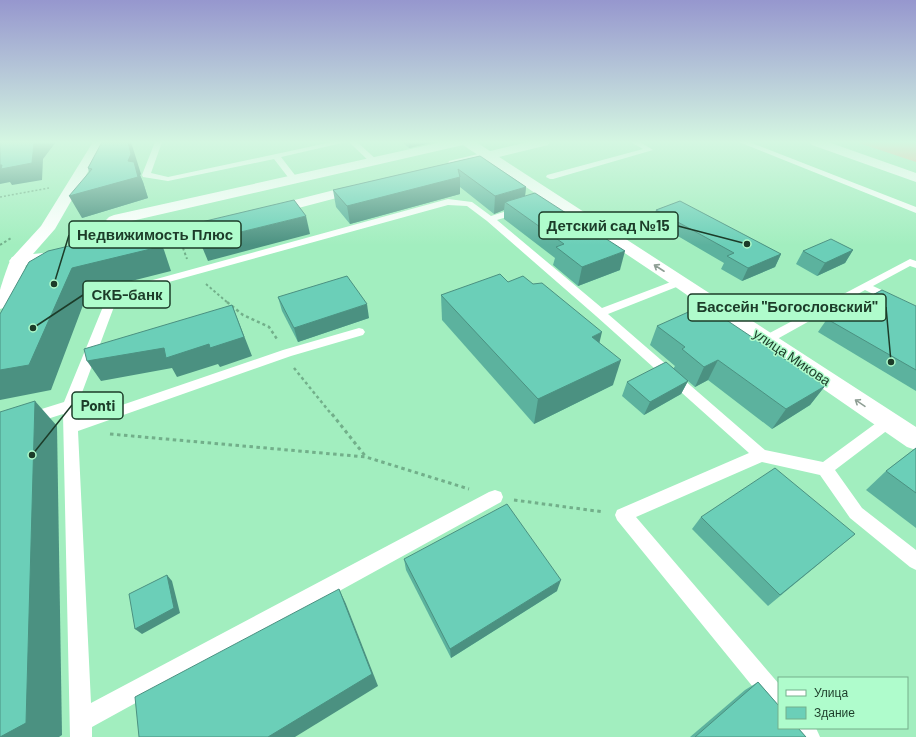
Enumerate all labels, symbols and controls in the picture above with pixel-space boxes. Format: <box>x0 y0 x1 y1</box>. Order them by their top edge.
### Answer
callout: Детский сад №15 <box>539 212 678 239</box>
text: Детский сад №15 <box>547 216 669 234</box>
callout: Недвижимость Плюс <box>69 221 241 248</box>
text: Недвижимость Плюс <box>77 225 233 243</box>
one-way arrow <box>654 264 665 272</box>
callout: СКБ-банк <box>83 281 170 308</box>
text: СКБ-банк <box>91 285 163 303</box>
callout: Бассейн "Богословский" <box>688 294 886 321</box>
text: Бассейн "Богословский" <box>696 297 878 315</box>
street label: улица Микова <box>750 324 834 389</box>
callout: Ponti <box>72 392 123 419</box>
text: Ponti <box>81 396 115 414</box>
one-way arrow <box>855 399 866 407</box>
legend <box>778 677 908 729</box>
text: Улица <box>814 685 848 700</box>
text: Здание <box>814 705 855 720</box>

